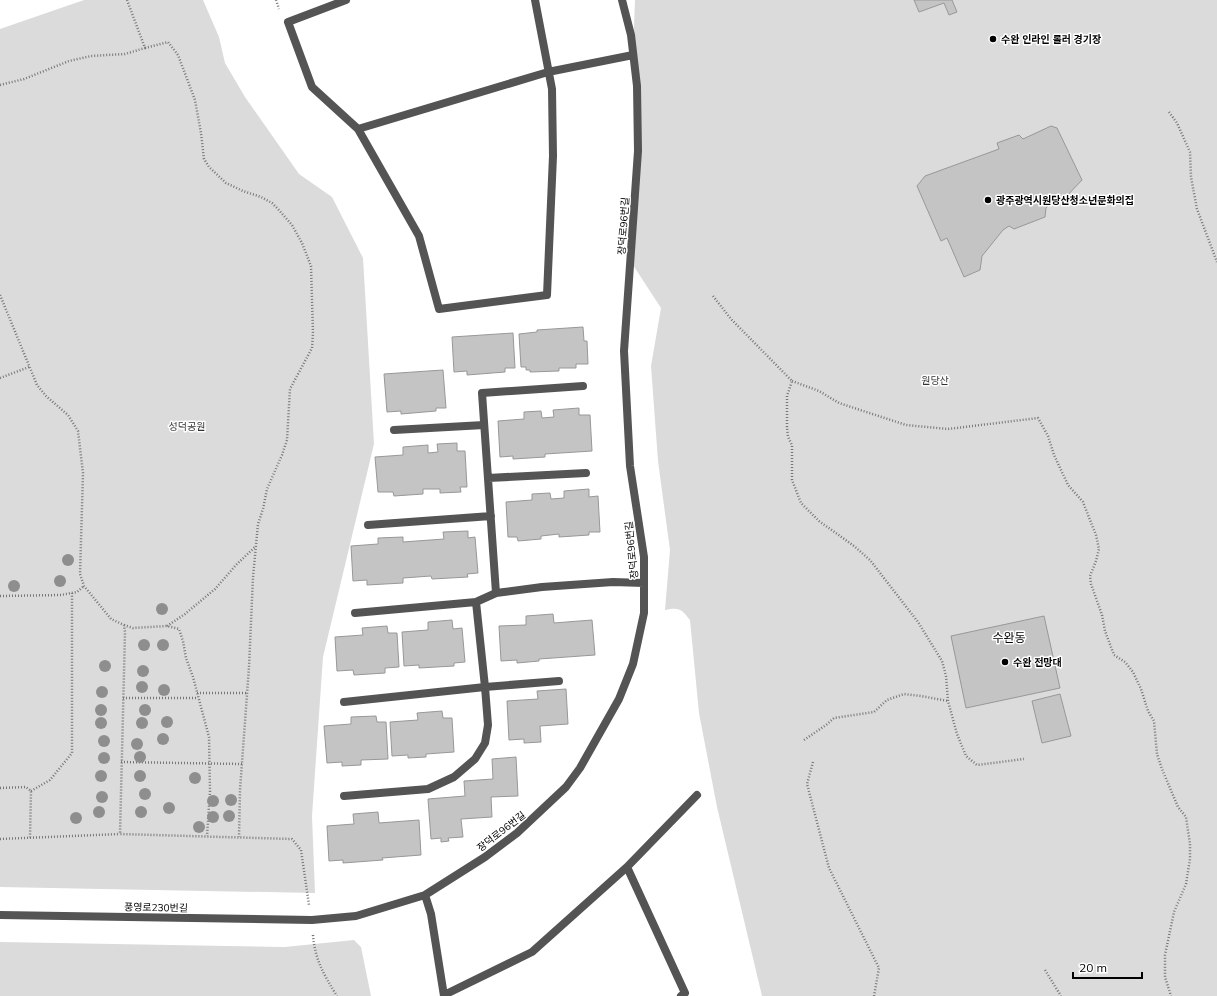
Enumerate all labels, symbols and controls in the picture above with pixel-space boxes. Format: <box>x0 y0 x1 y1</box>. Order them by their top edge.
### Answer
place label: 수완 인라인 롤러 경기장 <box>1001 33 1101 46</box>
marker: 수완 인라인 롤러 경기장 <box>988 34 998 44</box>
place label: 광주광역시원당산청소년문화의집 <box>996 194 1134 207</box>
marker: 광주광역시원당산청소년문화의집 <box>983 195 993 205</box>
street label: 장덕로96번길 <box>615 197 632 255</box>
park label: 원당산 <box>921 374 949 387</box>
park label: 성덕공원 <box>169 420 205 433</box>
street label: 장덕로96번길 <box>622 520 641 579</box>
district label: 수완동 <box>992 630 1026 645</box>
place label: 수완 전망대 <box>1013 656 1062 669</box>
marker: 수완 전망대 <box>1000 657 1010 667</box>
street label: 장덕로96번길 <box>474 808 528 854</box>
street label: 풍영로230번길 <box>124 900 188 915</box>
scale bar <box>1073 954 1142 980</box>
text: 20 m <box>1079 960 1107 975</box>

